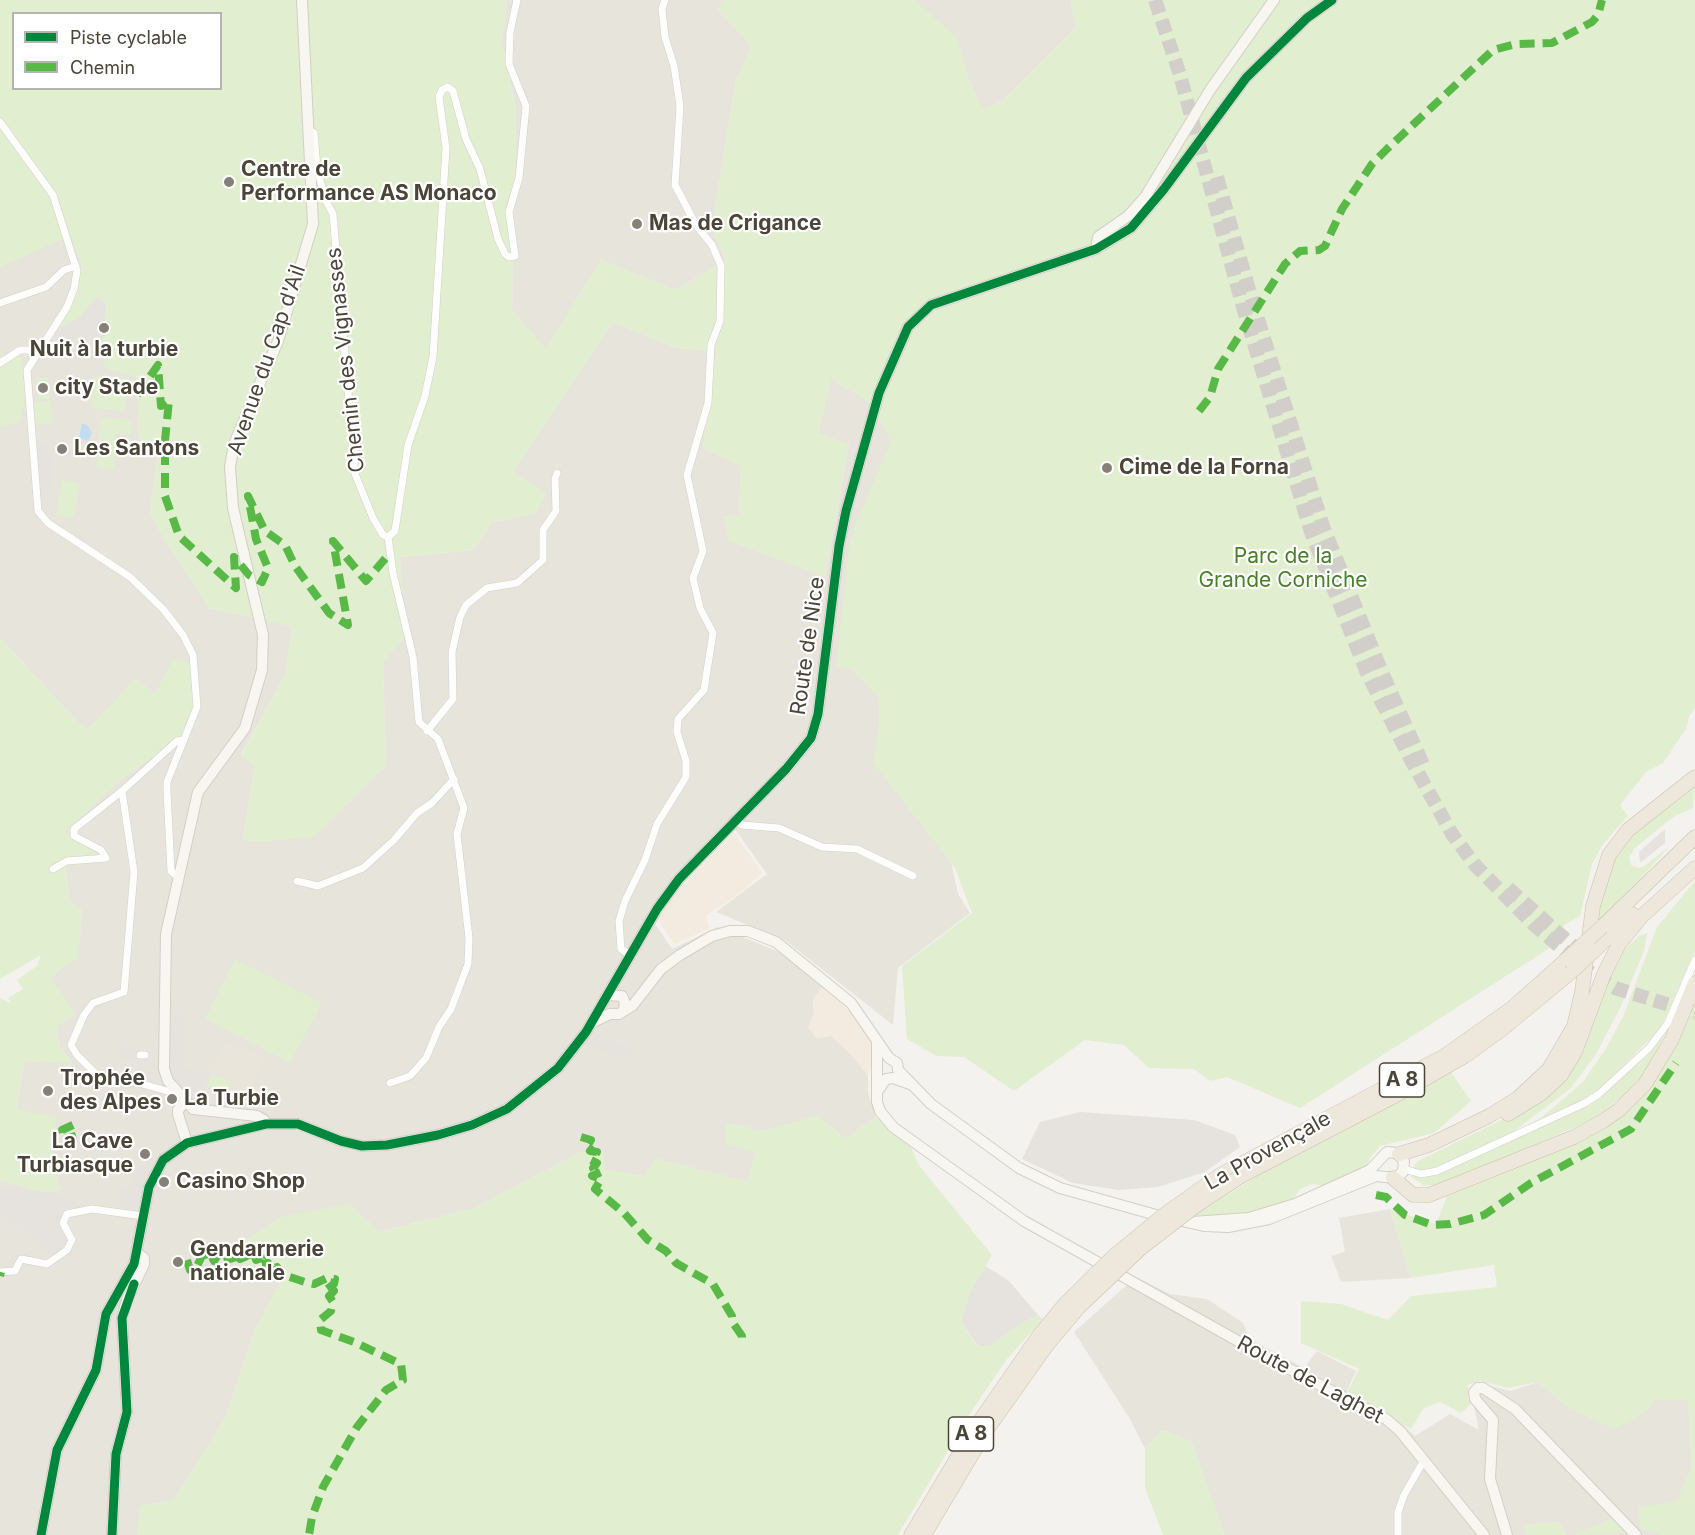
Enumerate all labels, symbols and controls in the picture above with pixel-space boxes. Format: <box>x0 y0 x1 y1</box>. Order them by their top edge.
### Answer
legend <box>12 12 222 90</box>
text: Piste cyclable <box>70 27 187 48</box>
text: Chemin <box>70 57 135 78</box>
place label: Centre de Performance AS Monaco <box>241 157 497 207</box>
marker: Centre de Performance AS Monaco <box>222 175 236 189</box>
place label: Mas de Crigance <box>649 211 822 237</box>
marker: Mas de Crigance <box>630 217 644 231</box>
street label: Chemin des Vignasses <box>322 246 370 474</box>
street label: Avenue du Cap d'Ail <box>223 262 311 458</box>
marker: Nuit à la turbie <box>97 321 111 335</box>
place label: Nuit à la turbie <box>30 337 178 363</box>
place label: city Stade <box>55 375 158 401</box>
marker: city Stade <box>36 381 50 395</box>
place label: Les Santons <box>74 436 199 462</box>
marker: Les Santons <box>55 442 69 456</box>
place label: Cime de la Forna <box>1119 455 1289 481</box>
marker: Cime de la Forna <box>1100 461 1114 475</box>
park label: Parc de la Grande Corniche <box>1198 544 1368 594</box>
street label: Route de Nice <box>786 575 830 717</box>
road number: A 8 <box>1380 1063 1424 1097</box>
place label: Trophée des Alpes <box>60 1066 161 1116</box>
marker: Trophée des Alpes <box>41 1084 55 1098</box>
place label: La Turbie <box>184 1086 279 1112</box>
marker: La Turbie <box>165 1092 179 1106</box>
street label: La Provençale <box>1201 1106 1335 1196</box>
place label: La Cave Turbiasque <box>17 1129 133 1179</box>
marker: La Cave Turbiasque <box>138 1147 152 1161</box>
place label: Casino Shop <box>176 1169 305 1195</box>
marker: Casino Shop <box>157 1175 171 1189</box>
place label: Gendarmerie nationale <box>190 1237 324 1287</box>
marker: Gendarmerie nationale <box>171 1255 185 1269</box>
street label: Route de Laghet <box>1233 1331 1387 1429</box>
road number: A 8 <box>948 1417 994 1451</box>

